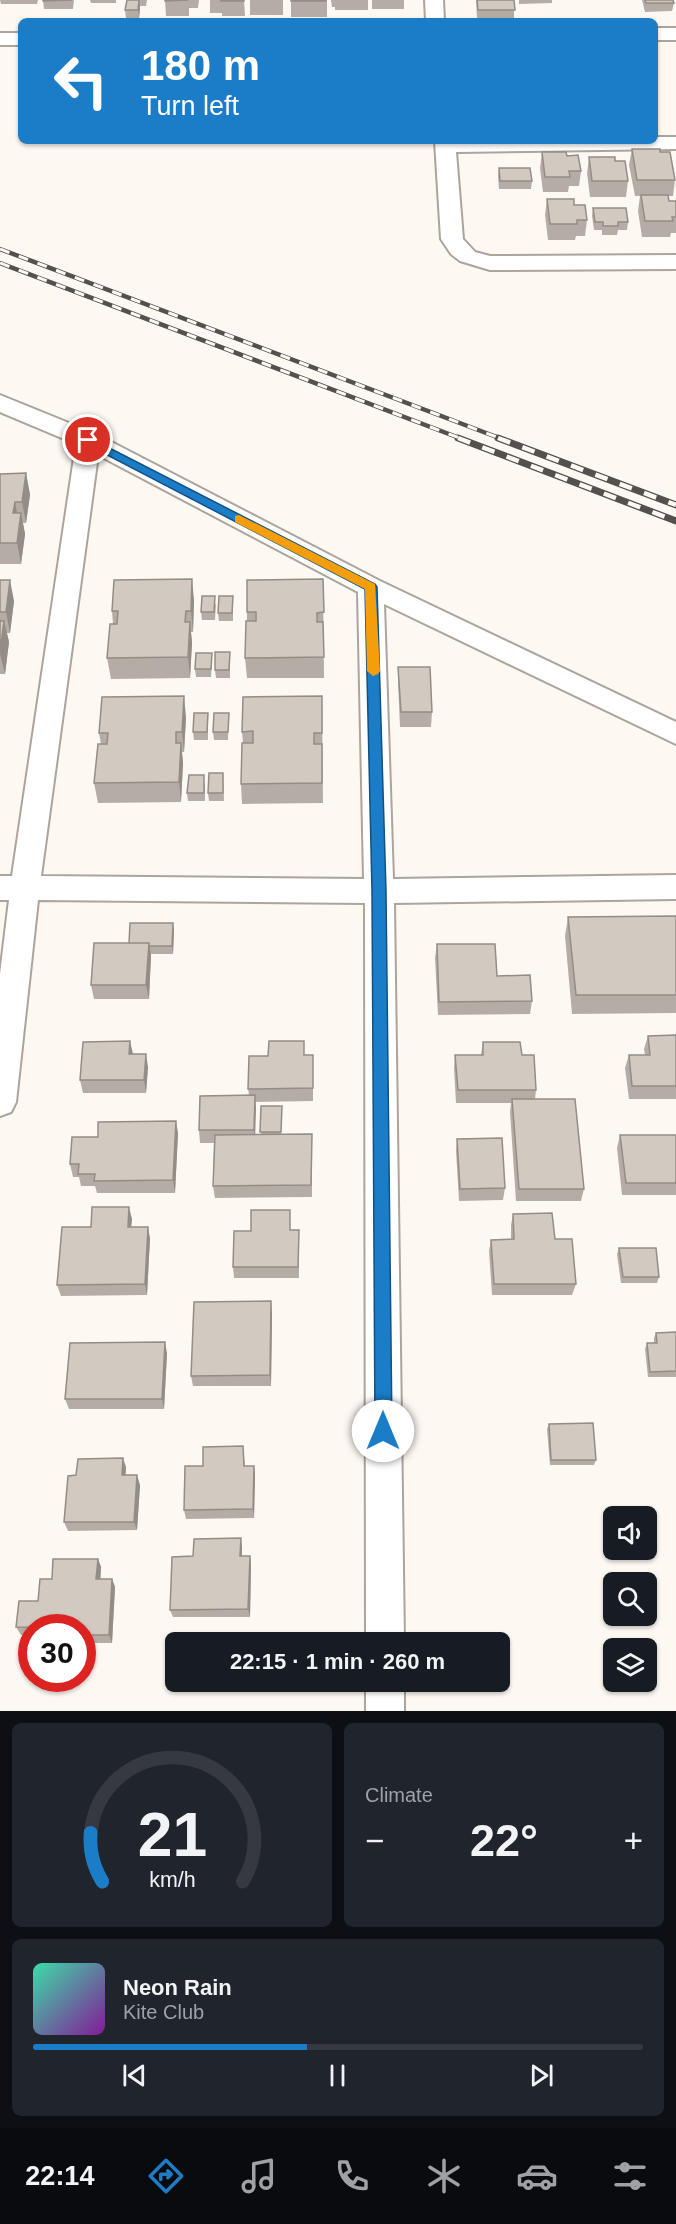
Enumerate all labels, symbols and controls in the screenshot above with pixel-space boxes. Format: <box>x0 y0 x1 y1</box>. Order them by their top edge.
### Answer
icon: left <box>42 42 120 120</box>
text: 180 m <box>141 42 260 89</box>
text: Turn left <box>141 91 239 121</box>
pin <box>62 414 113 465</box>
icon: arrive <box>71 423 104 456</box>
position arrow <box>351 1399 415 1463</box>
map controls <box>603 1506 657 1692</box>
button: sound <box>603 1506 657 1560</box>
button: search <box>603 1572 657 1626</box>
speed limit sign: 30 <box>18 1614 96 1692</box>
button: layers <box>603 1638 657 1692</box>
text: 22:15 · 1 min · 260 m <box>230 1649 445 1674</box>
text: Climate <box>365 1784 433 1806</box>
text: 21 <box>137 1800 207 1869</box>
text: 22° <box>470 1815 538 1866</box>
text: − <box>365 1822 384 1859</box>
text: + <box>624 1822 643 1859</box>
text: km/h <box>149 1868 195 1892</box>
text: Neon Rain <box>123 1975 232 2000</box>
text: Kite Club <box>123 2001 204 2023</box>
icon: previous <box>118 2059 151 2092</box>
icon: pause <box>321 2059 354 2092</box>
icon: next <box>525 2059 558 2092</box>
icon: directions <box>145 2155 187 2197</box>
icon: music <box>238 2155 280 2197</box>
icon: phone <box>331 2155 373 2197</box>
icon: climate <box>423 2155 465 2197</box>
icon: car <box>516 2155 558 2197</box>
icon: filters <box>609 2155 651 2197</box>
text: 22:14 <box>25 2161 94 2191</box>

